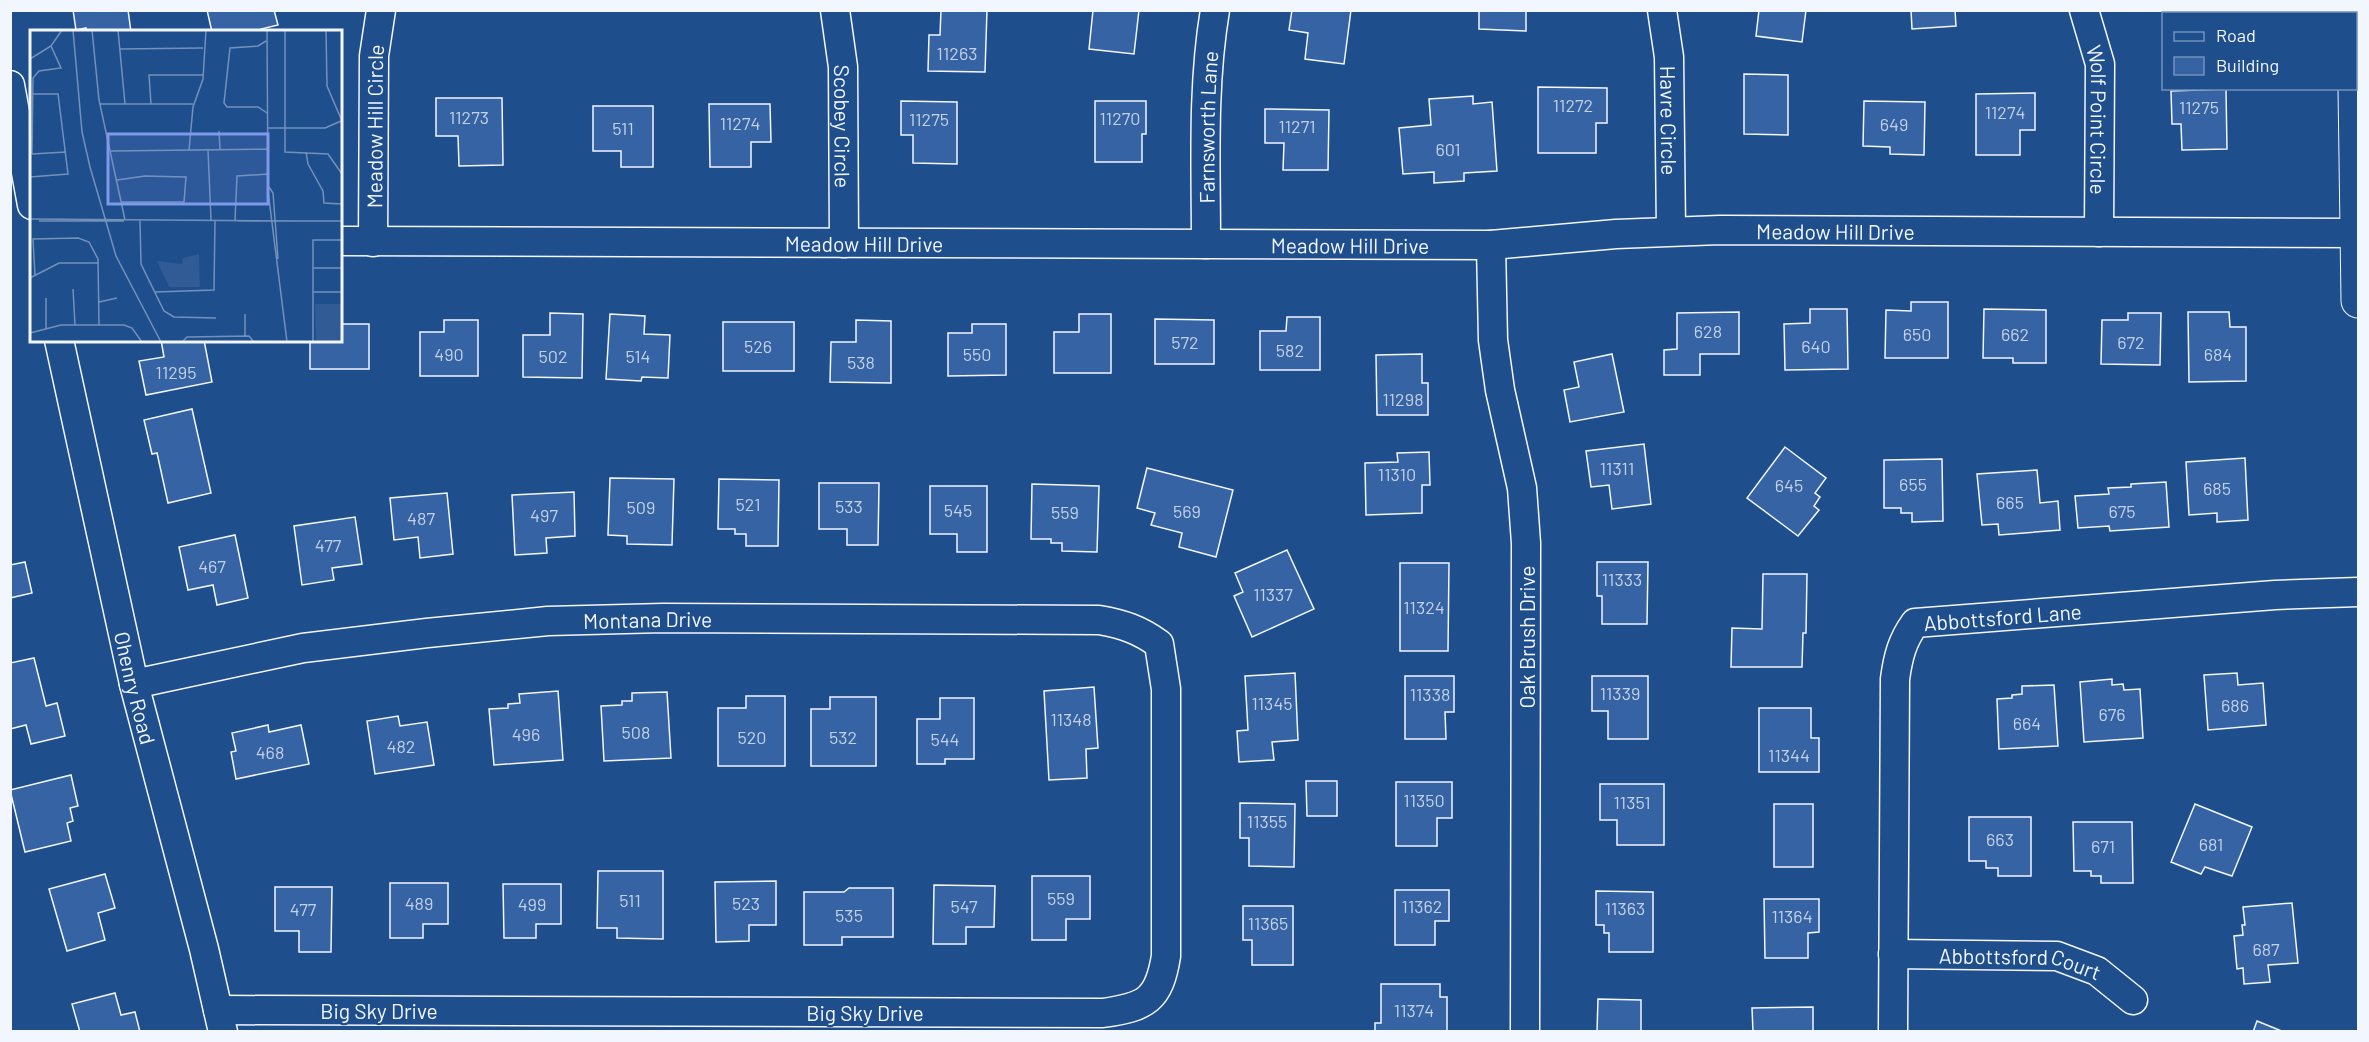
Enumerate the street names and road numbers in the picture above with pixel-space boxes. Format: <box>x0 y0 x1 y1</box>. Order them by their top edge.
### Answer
street label: Meadow Hill Circle <box>361 42 388 208</box>
street label: Wolf Point Circle <box>2083 42 2113 195</box>
street label: Farnsworth Lane <box>1193 50 1222 204</box>
street label: Scobey Circle <box>830 65 856 188</box>
street label: Havre Circle <box>1657 65 1683 176</box>
street label: Meadow Hill Drive <box>1756 218 1915 243</box>
street label: Meadow Hill Drive <box>785 230 943 256</box>
street label: Meadow Hill Drive <box>1271 232 1429 257</box>
street label: Oak Brush Drive <box>1514 566 1539 708</box>
street label: Abbottsford Lane <box>1923 598 2083 635</box>
street label: Montana Drive <box>583 605 712 633</box>
street label: Ohenry Road <box>110 629 162 747</box>
street label: Abbottsford Court <box>1939 942 2105 984</box>
street label: Big Sky Drive <box>320 998 438 1023</box>
street label: Big Sky Drive <box>806 1000 924 1025</box>

